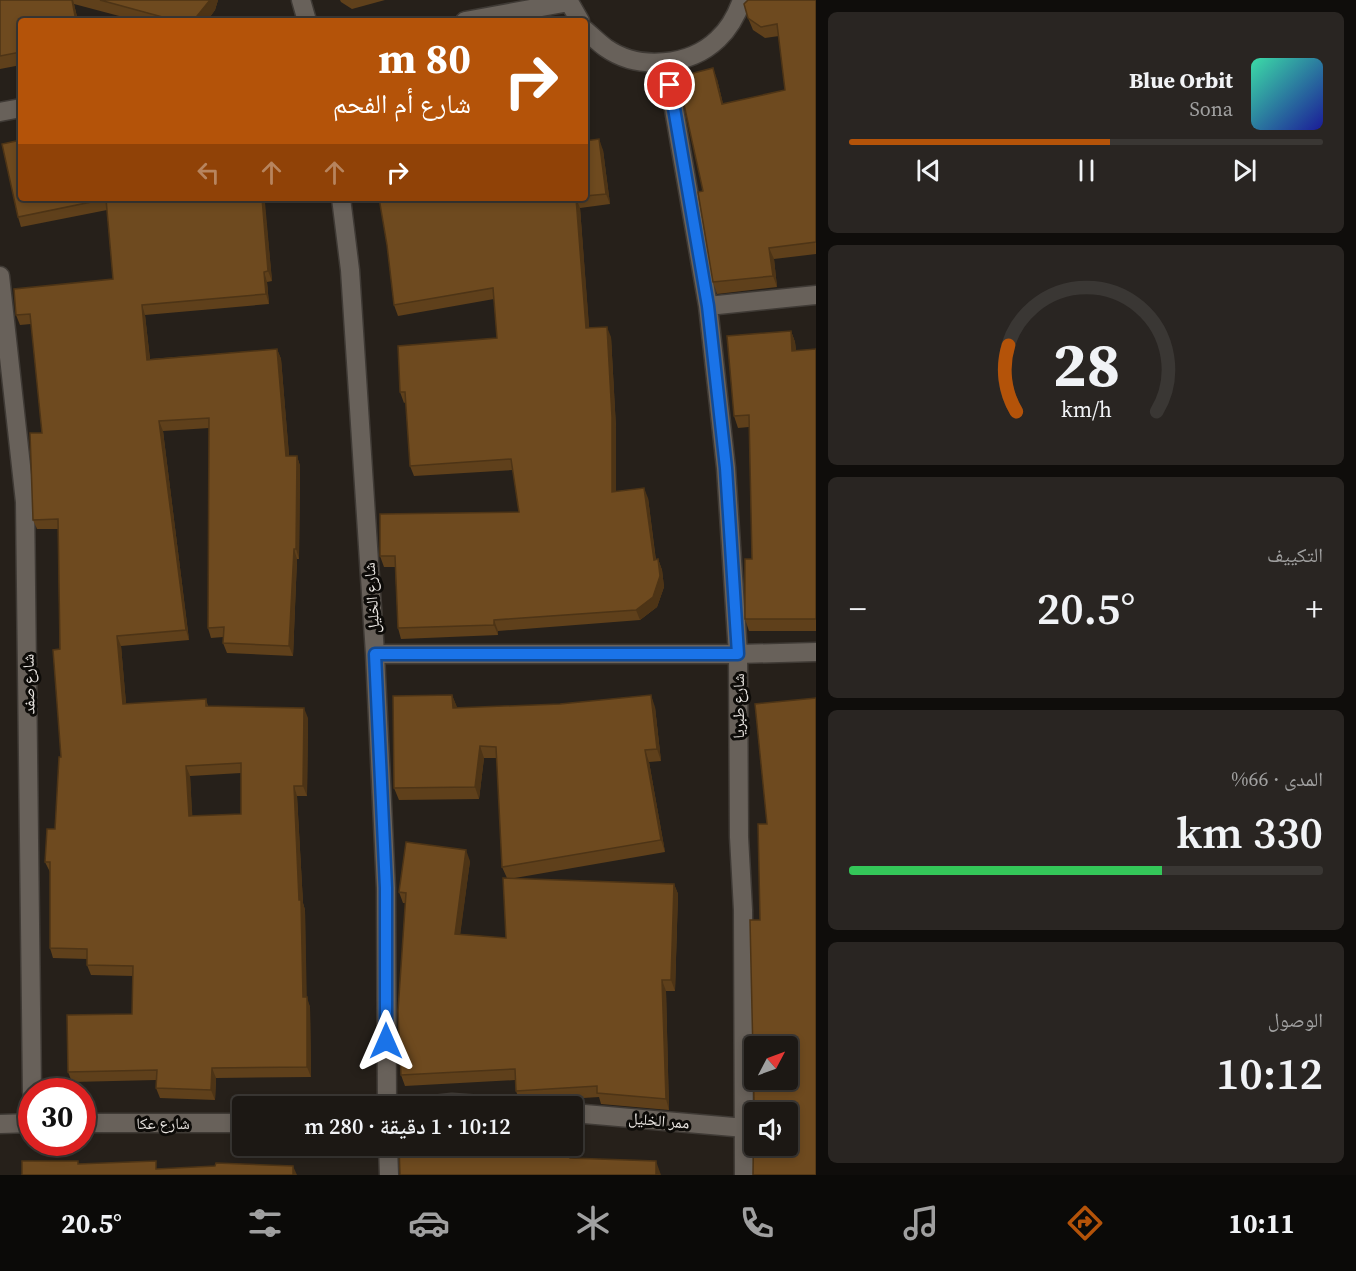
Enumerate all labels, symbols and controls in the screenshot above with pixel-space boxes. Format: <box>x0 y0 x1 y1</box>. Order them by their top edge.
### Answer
text: 80 m <box>378 29 471 87</box>
icon: right <box>492 42 570 120</box>
pin <box>644 59 695 110</box>
text: Blue Orbit <box>1129 65 1233 95</box>
icon: arrive <box>653 68 686 101</box>
text: شارع أم الفحم <box>333 85 471 122</box>
text: Sona <box>1189 95 1233 123</box>
icon: previous <box>912 154 945 187</box>
icon: pause <box>1070 154 1103 187</box>
icon: next <box>1228 154 1261 187</box>
icon: left <box>192 156 225 189</box>
icon: ahead <box>255 156 288 189</box>
icon: ahead <box>318 156 351 189</box>
icon: right <box>381 156 414 189</box>
text: 28 <box>1052 321 1120 407</box>
text: km/h <box>1060 395 1112 424</box>
text: التكييف <box>1267 541 1323 569</box>
street label: شارع الخليل <box>358 562 384 634</box>
text: 20.5° <box>1037 577 1135 639</box>
text: − <box>849 586 867 631</box>
text: + <box>1306 586 1323 631</box>
street label: شارع صفد <box>16 654 40 714</box>
street label: شارع طبريا <box>727 673 749 739</box>
text: المدى · 66% <box>1231 765 1323 793</box>
text: 330 km <box>1176 801 1323 863</box>
text: الوصول <box>1268 1006 1323 1034</box>
position arrow <box>354 1009 418 1073</box>
north arrow <box>744 1036 798 1090</box>
map controls <box>744 1036 798 1156</box>
text: 10:12 <box>1216 1042 1323 1104</box>
speed limit sign: 30 <box>18 1078 96 1156</box>
button: sound <box>744 1102 798 1156</box>
street label: ممر الخليل <box>628 1106 690 1134</box>
text: 10:12 · 1 دقيقة · 280 m <box>304 1111 511 1141</box>
street label: شارع عكا <box>136 1112 190 1134</box>
icon: filters <box>244 1202 286 1244</box>
icon: car <box>408 1202 450 1244</box>
icon: climate <box>572 1202 614 1244</box>
icon: phone <box>736 1202 778 1244</box>
icon: music <box>900 1202 942 1244</box>
icon: directions <box>1064 1202 1106 1244</box>
text: 20.5° <box>61 1205 122 1242</box>
text: 10:11 <box>1228 1205 1295 1242</box>

